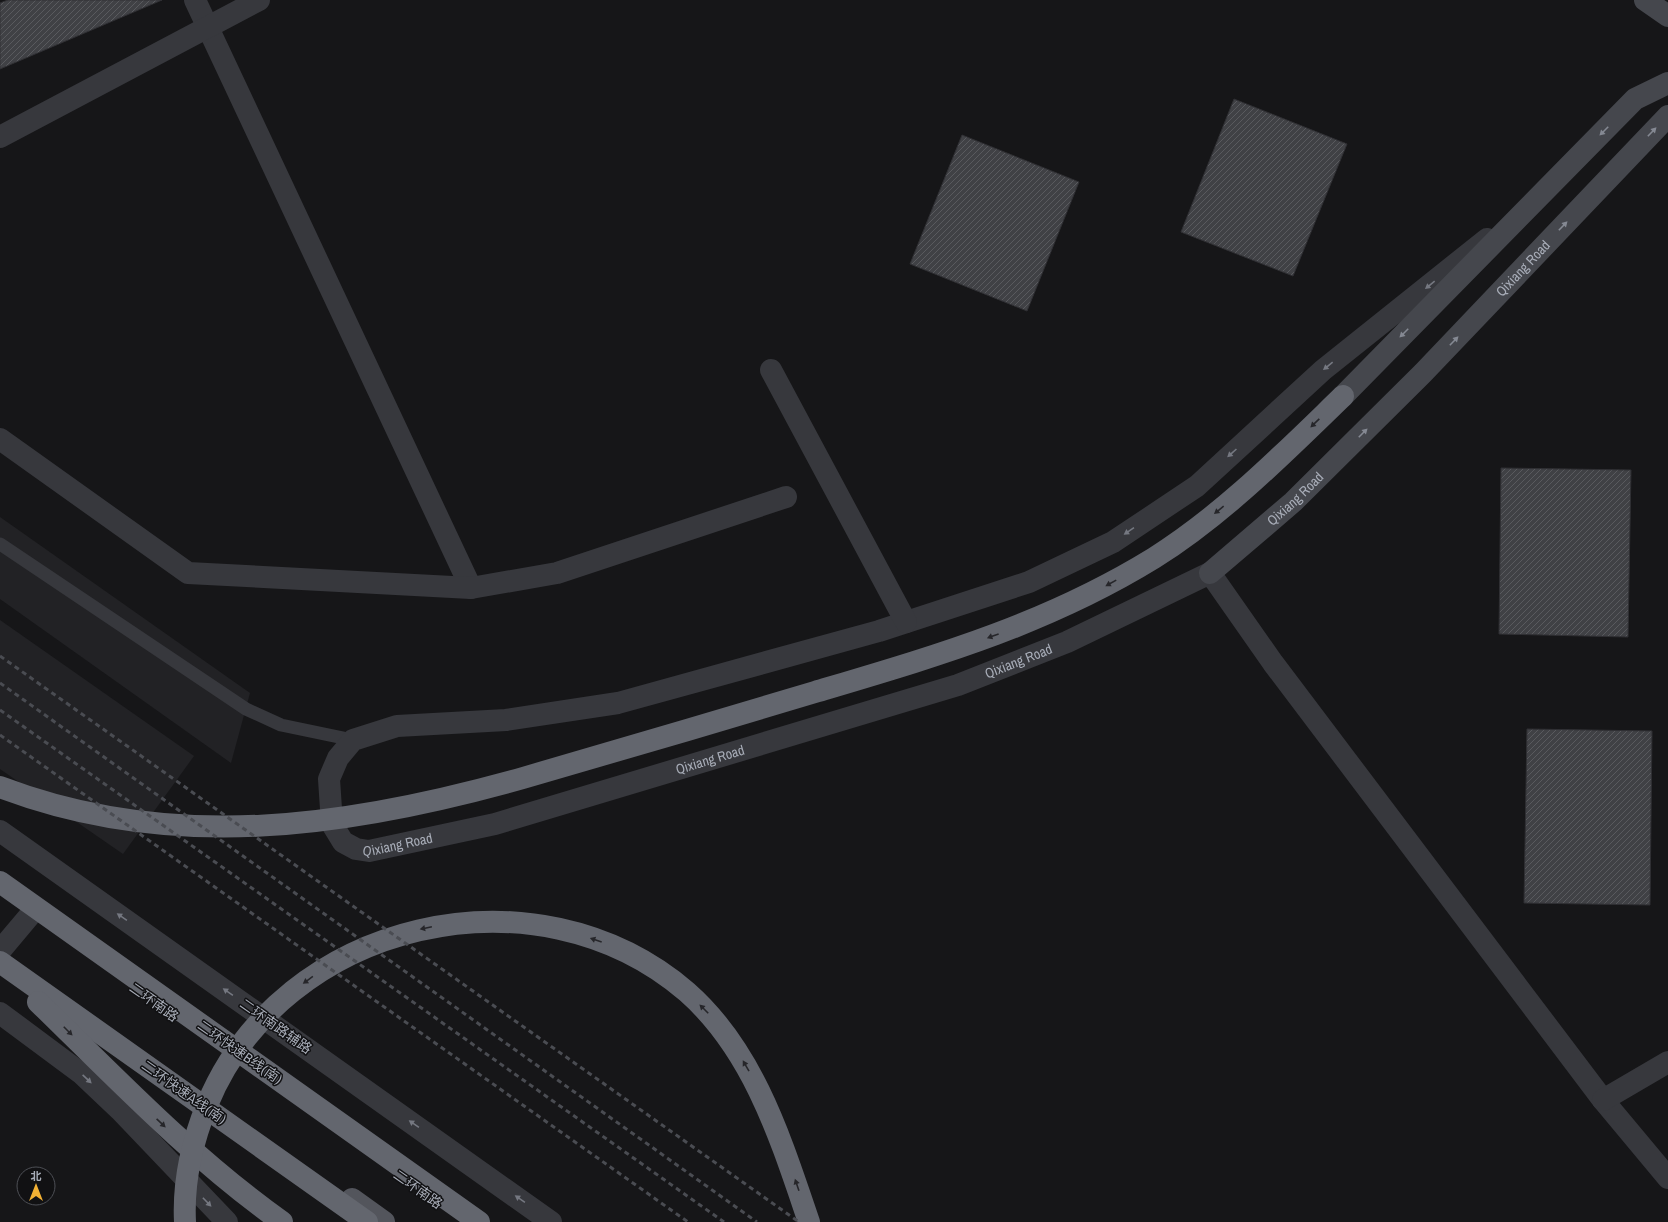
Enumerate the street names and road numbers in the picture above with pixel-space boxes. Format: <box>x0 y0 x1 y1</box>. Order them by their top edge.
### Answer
street label: Qixiang Road <box>1492 236 1554 300</box>
street label: Qixiang Road <box>1263 468 1327 529</box>
street label: Qixiang Road <box>982 640 1055 683</box>
street label: Qixiang Road <box>673 741 747 778</box>
street label: Qixiang Road <box>362 829 434 860</box>
street label: 二环南路 <box>126 979 182 1025</box>
street label: 二环南路辅路 <box>236 995 316 1057</box>
street label: 二环快速B线(南) <box>194 1016 286 1088</box>
street label: 二环快速A线(南) <box>138 1056 230 1128</box>
street label: 二环南路 <box>390 1166 446 1212</box>

